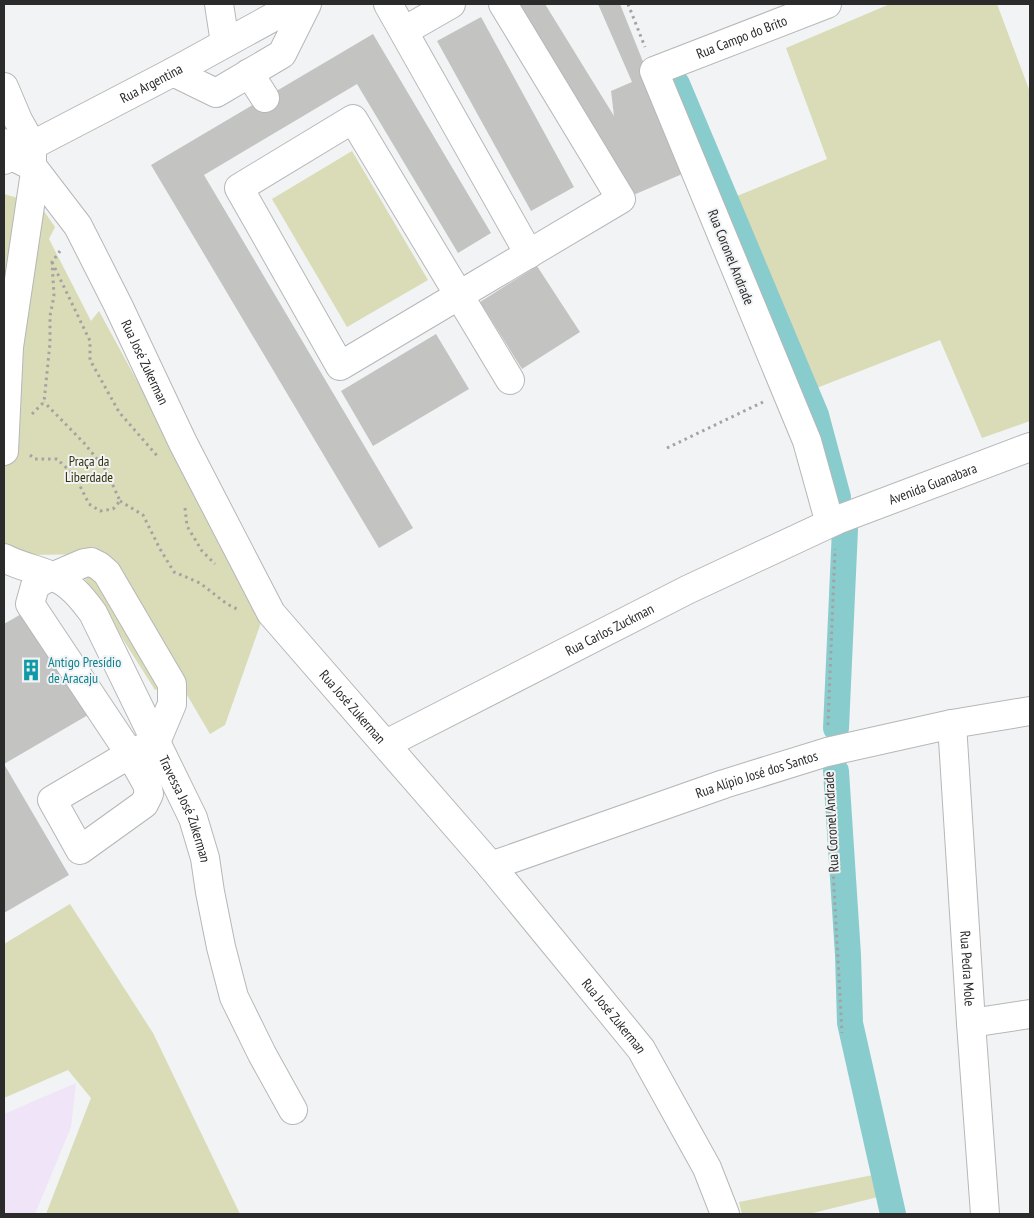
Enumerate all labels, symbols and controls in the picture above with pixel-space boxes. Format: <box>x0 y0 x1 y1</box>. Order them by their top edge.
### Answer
street label: Rua Campo do Brito <box>694 11 790 63</box>
street label: Rua Argentina <box>117 60 186 107</box>
street label: Rua Coronel Andrade <box>704 207 758 307</box>
street label: Rua José Zukerman <box>117 317 173 408</box>
park label: Praça da Liberdade <box>65 452 113 486</box>
street label: Avenida Guanabara <box>886 459 979 509</box>
street label: Rua Carlos Zuckman <box>562 600 657 660</box>
place label: Antigo Presídio de Aracaju <box>48 653 121 687</box>
building icon: Antigo Presídio de Aracaju <box>18 657 44 683</box>
street label: Rua José Zukerman <box>316 666 389 747</box>
street label: Rua Alípio José dos Santos <box>693 746 820 802</box>
street label: Travessa José Zukerman <box>155 752 214 863</box>
street label: Rua Coronel Andrade <box>819 771 843 873</box>
street label: Rua Pedra Mole <box>956 930 979 1007</box>
street label: Rua José Zukerman <box>578 975 650 1056</box>

